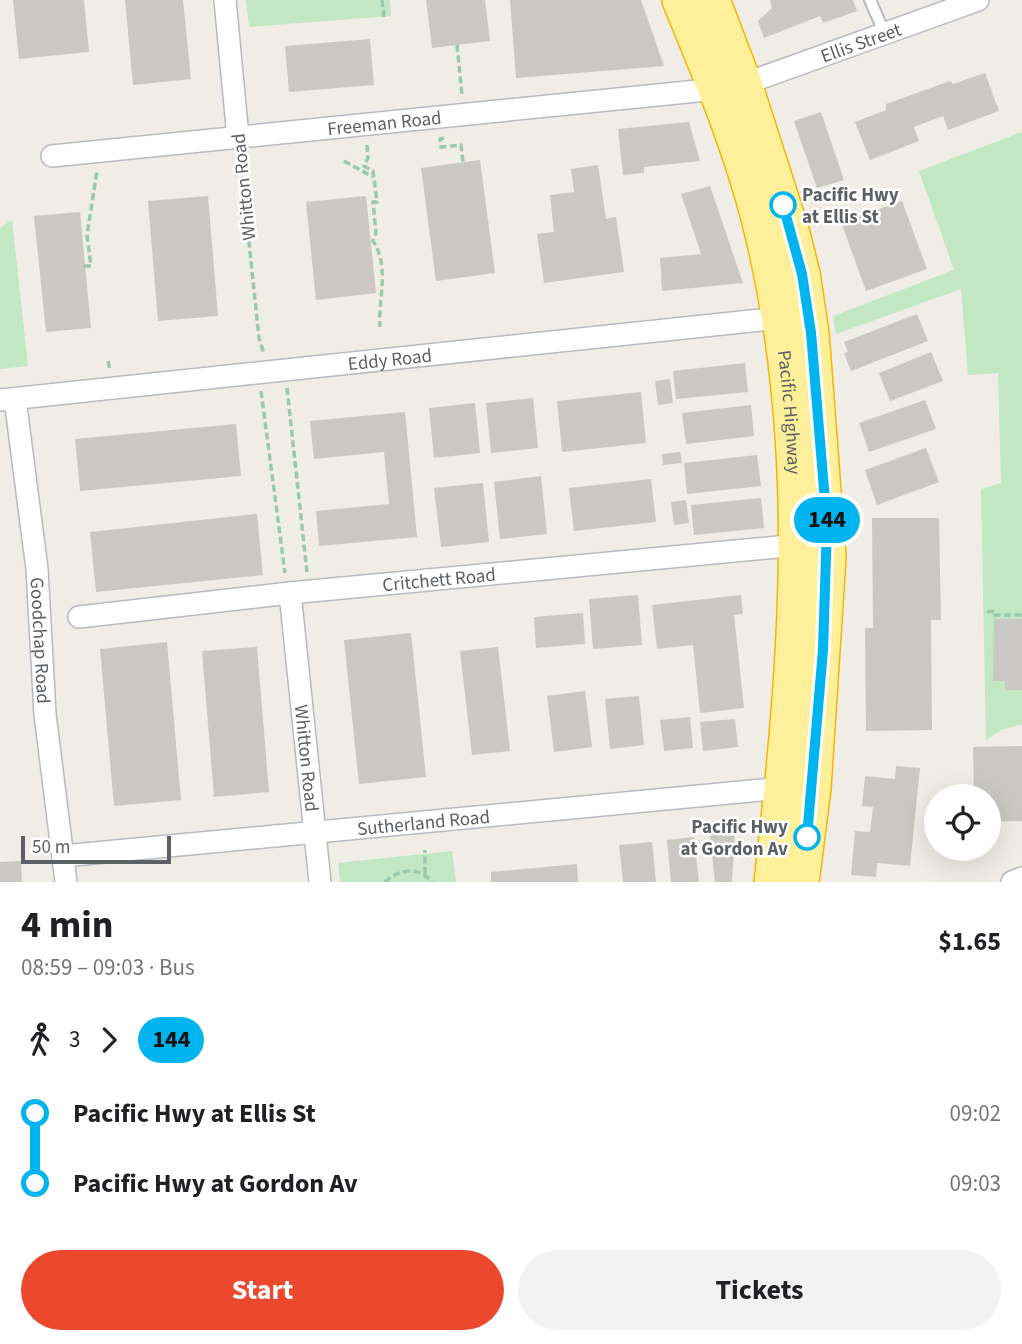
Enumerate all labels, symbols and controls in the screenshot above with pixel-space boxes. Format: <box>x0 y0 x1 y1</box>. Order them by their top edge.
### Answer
street label: Ellis Street <box>817 16 906 70</box>
street label: Freeman Road <box>326 105 443 143</box>
street label: Whitton Road <box>225 132 264 242</box>
place label: Pacific Hwy at Ellis St <box>802 182 899 231</box>
marker: Pacific Hwy at Ellis St <box>770 192 796 218</box>
street label: Eddy Road <box>347 343 433 378</box>
street label: Pacific Highway <box>770 349 807 475</box>
line badge: 144 <box>787 497 867 543</box>
text: 144 <box>808 502 846 537</box>
street label: Critchett Road <box>381 562 497 599</box>
street label: Goodchap Road <box>22 577 56 705</box>
street label: Whitton Road <box>287 703 325 813</box>
map controls <box>924 784 1001 861</box>
button: locate <box>924 784 1001 861</box>
street label: Sutherland Road <box>356 804 491 843</box>
place label: Pacific Hwy at Gordon Av <box>681 814 788 863</box>
marker: Pacific Hwy at Gordon Av <box>794 824 820 850</box>
scale bar <box>21 833 172 865</box>
text: 50 m <box>32 834 70 861</box>
text: 4 min <box>21 898 113 952</box>
text: $1.65 <box>938 923 1001 960</box>
text: 08:59 – 09:03 · Bus <box>21 951 195 984</box>
icon: walk <box>21 1021 59 1059</box>
icon: forward <box>90 1021 128 1059</box>
text: 144 <box>152 1022 190 1057</box>
text: 3 <box>69 1023 80 1056</box>
text: Pacific Hwy at Ellis St <box>73 1095 316 1132</box>
text: 09:02 <box>950 1097 1001 1130</box>
text: Pacific Hwy at Gordon Av <box>73 1165 358 1202</box>
text: 09:03 <box>950 1167 1001 1200</box>
button: Start <box>21 1250 504 1330</box>
button: Tickets <box>518 1250 1001 1330</box>

